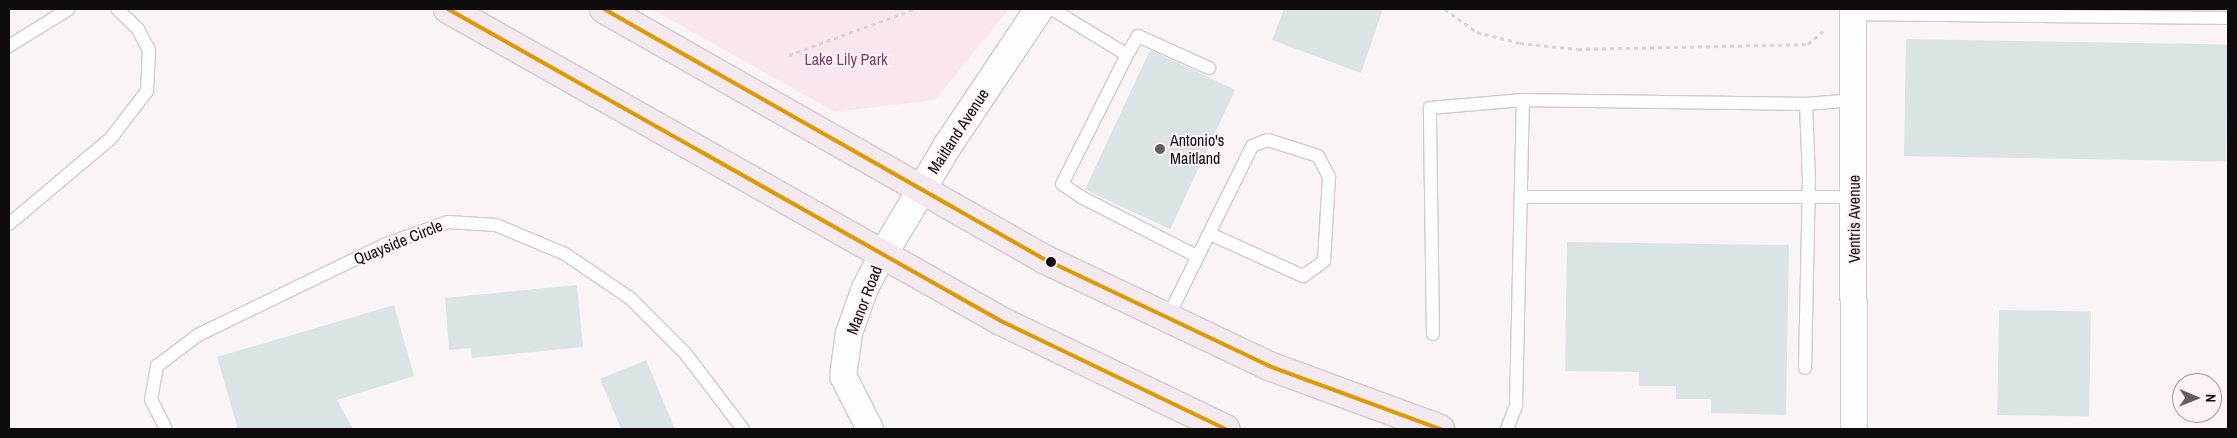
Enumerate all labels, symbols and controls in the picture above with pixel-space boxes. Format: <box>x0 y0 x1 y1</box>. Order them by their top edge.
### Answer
park label: Lake Lily Park <box>804 49 888 69</box>
street label: Maitland Avenue <box>923 85 993 177</box>
place label: Antonio's Maitland <box>1170 130 1224 168</box>
marker: Antonio's Maitland <box>1154 143 1166 155</box>
street label: Ventris Avenue <box>1844 175 1864 263</box>
street label: Quayside Circle <box>351 215 445 269</box>
unlabelled marker <box>1046 257 1056 267</box>
street label: Manor Road <box>842 263 886 337</box>
north arrow <box>2172 373 2222 423</box>
text: N <box>2202 394 2220 403</box>

